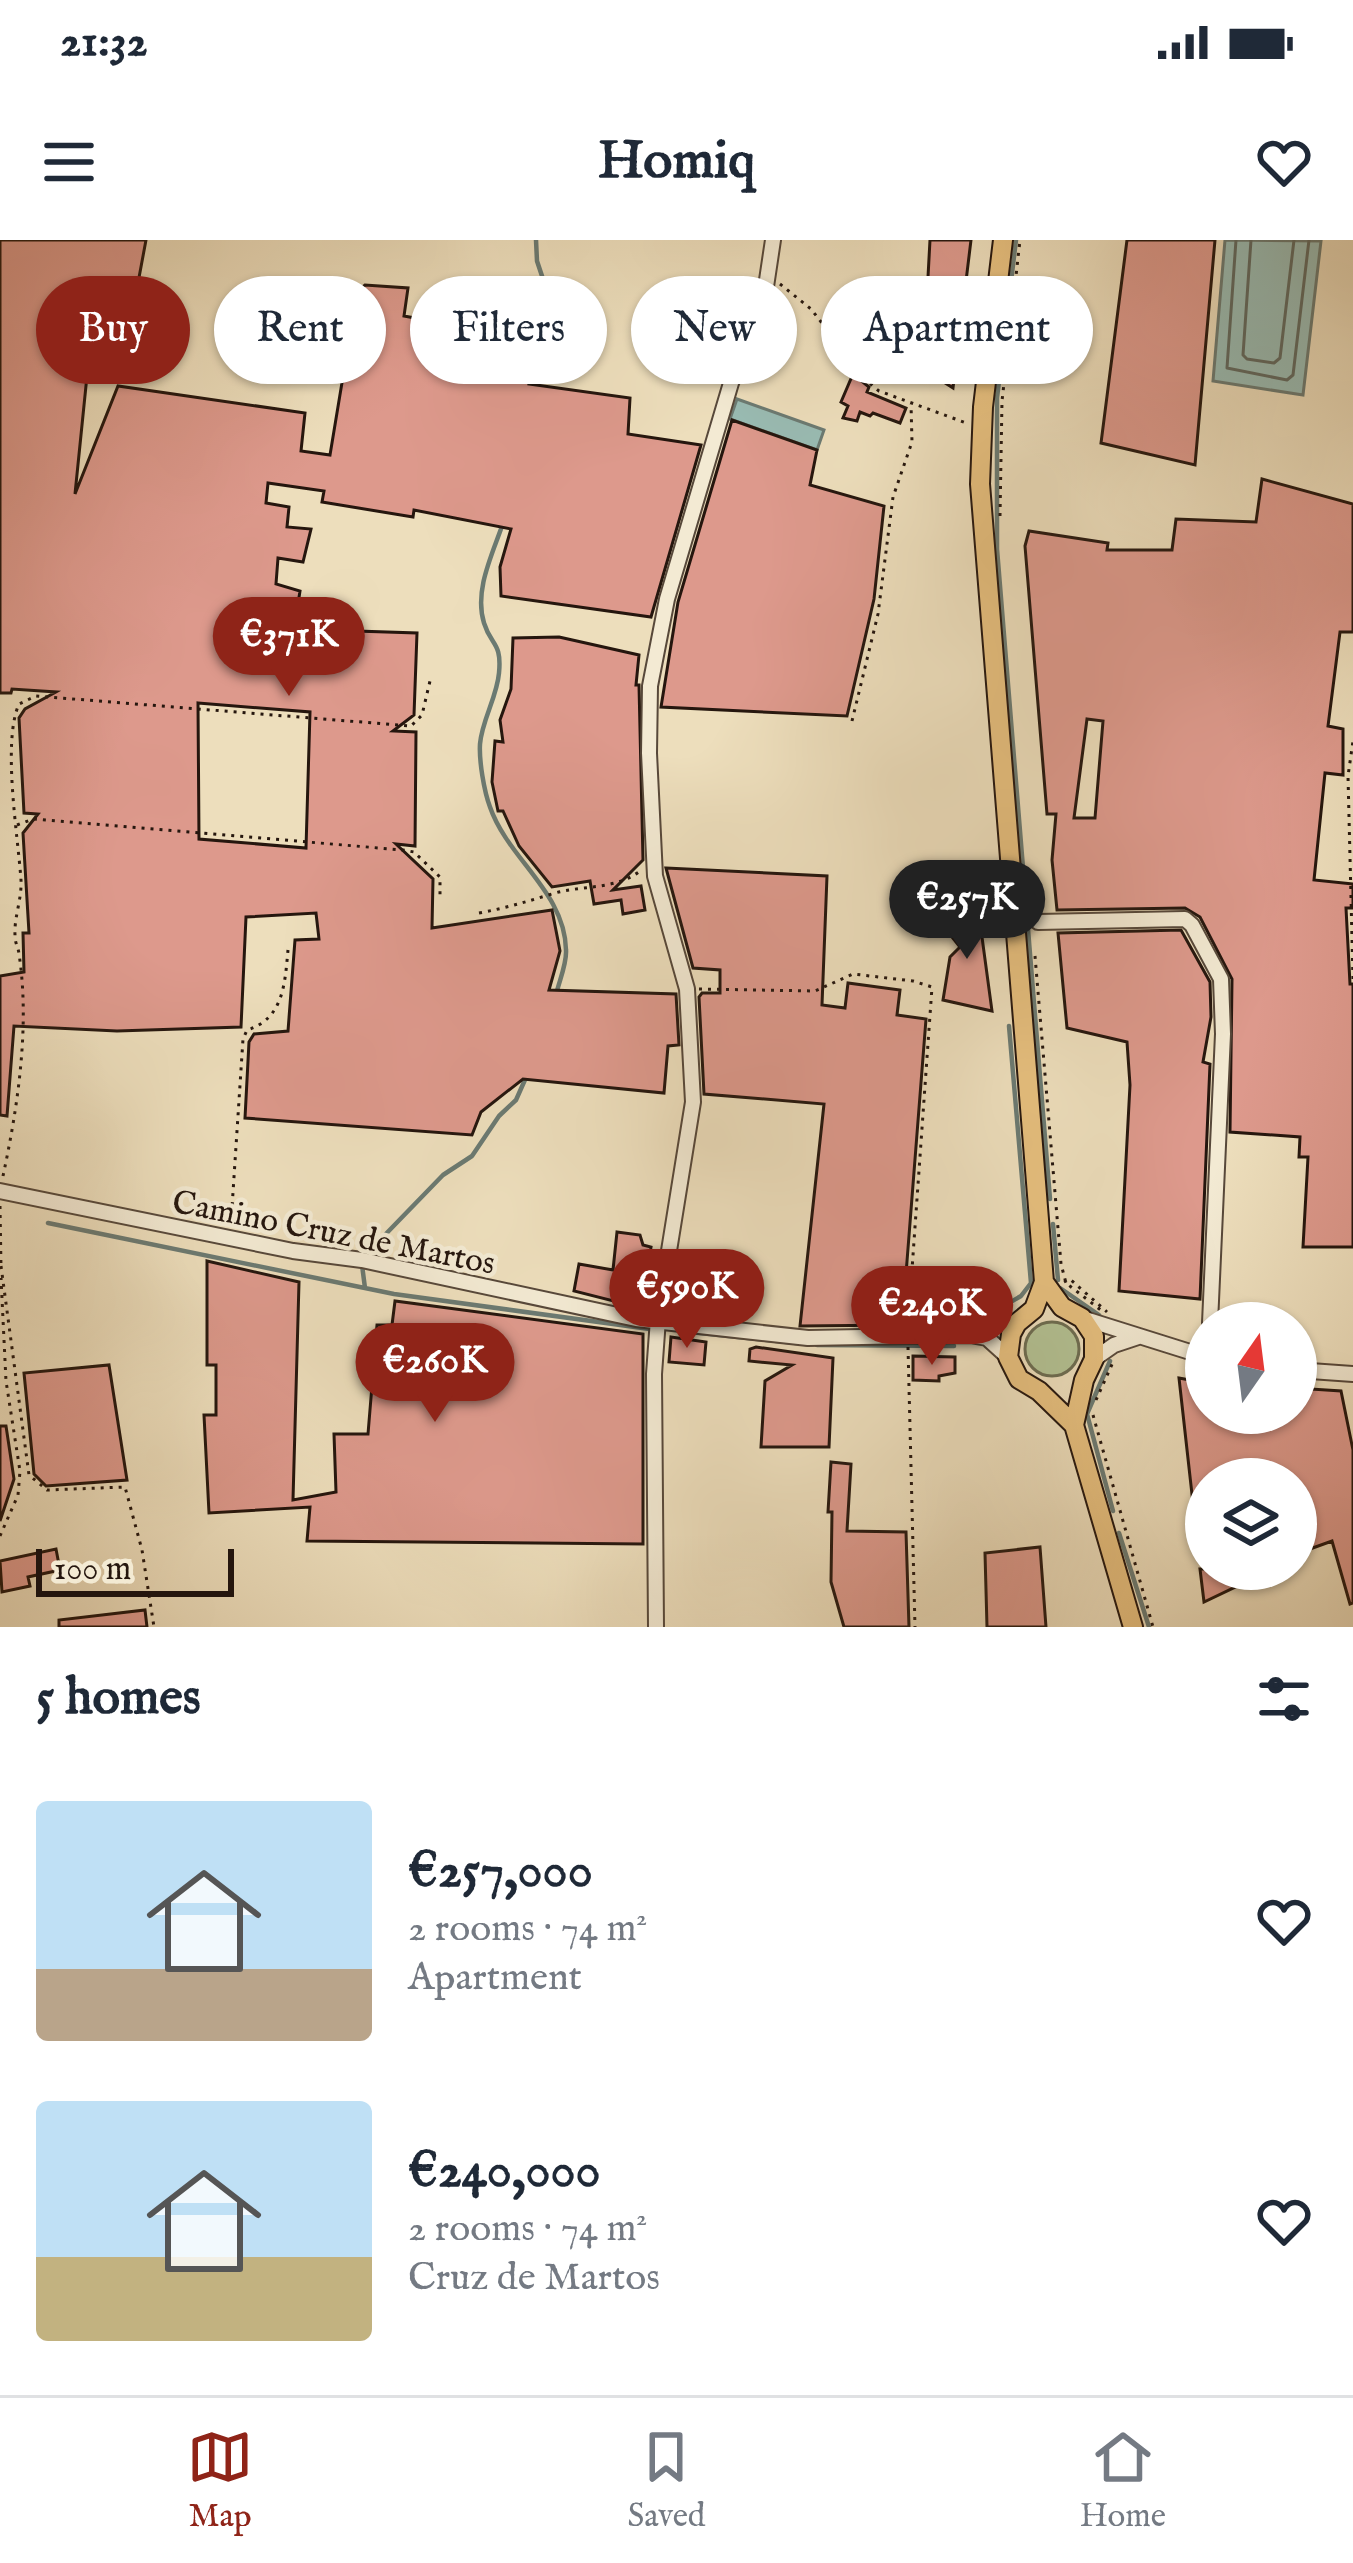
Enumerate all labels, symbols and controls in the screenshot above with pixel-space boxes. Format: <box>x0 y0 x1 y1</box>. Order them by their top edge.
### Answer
text: 21:32 <box>60 14 148 71</box>
text: Homiq <box>598 128 755 197</box>
icon: menu <box>36 129 102 195</box>
icon: heart <box>1251 129 1317 195</box>
chip: Buy <box>36 276 190 384</box>
chip: Rent <box>214 276 386 384</box>
chip: Filters <box>410 276 607 384</box>
chip: New <box>631 276 797 384</box>
chip: Apartment <box>821 276 1093 384</box>
pin: €371K <box>205 597 373 699</box>
text: €371K <box>240 611 338 660</box>
pin: €257K <box>883 860 1051 962</box>
text: €257K <box>916 874 1018 923</box>
street label: Camino Cruz de Martos <box>168 1182 498 1286</box>
pin: €590K <box>603 1249 771 1351</box>
text: €590K <box>636 1263 738 1312</box>
pin: €240K <box>848 1266 1016 1368</box>
text: €240K <box>878 1280 986 1329</box>
north arrow <box>1185 1302 1317 1434</box>
map controls <box>1185 1302 1317 1590</box>
pin: €260K <box>351 1323 519 1425</box>
text: €260K <box>383 1337 487 1386</box>
button: layers <box>1185 1458 1317 1590</box>
scale bar <box>36 1543 234 1596</box>
text: 100 m <box>54 1549 131 1591</box>
icon: filters <box>1251 1666 1317 1732</box>
text: 5 homes <box>36 1667 201 1732</box>
text: €257,000 <box>408 1840 593 1905</box>
icon: home <box>132 1849 276 1993</box>
icon: heart <box>1251 1888 1317 1954</box>
text: 2 rooms · 74 m² <box>408 1905 647 1954</box>
text: Apartment <box>408 1954 582 2003</box>
text: €240,000 <box>408 2140 601 2205</box>
icon: home <box>132 2149 276 2293</box>
icon: heart <box>1251 2188 1317 2254</box>
text: 2 rooms · 74 m² <box>408 2205 647 2254</box>
text: Cruz de Martos <box>408 2254 660 2303</box>
tab: Map <box>187 2424 253 2538</box>
tab: Saved <box>627 2424 705 2538</box>
tab: Home <box>1080 2424 1166 2538</box>

